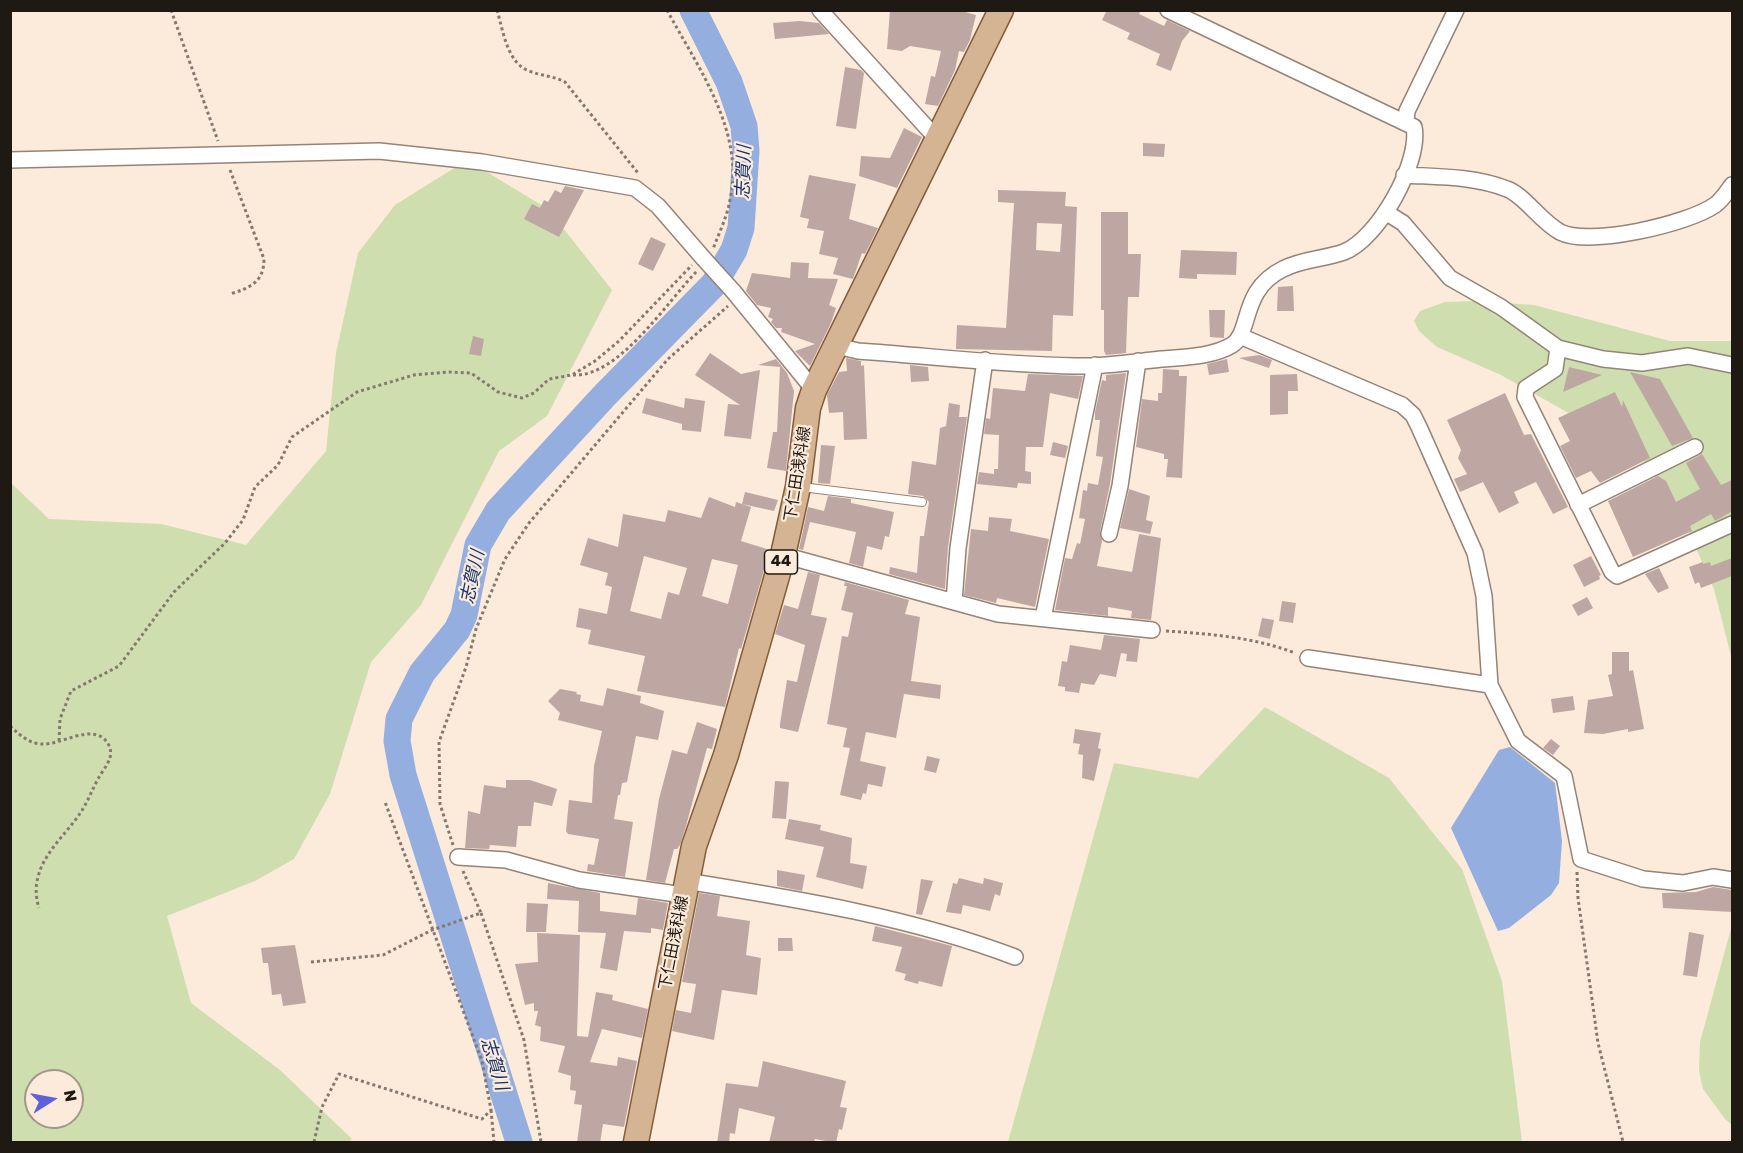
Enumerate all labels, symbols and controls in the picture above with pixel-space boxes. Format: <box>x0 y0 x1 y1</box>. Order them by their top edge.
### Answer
water label: 志賀川 <box>732 145 756 199</box>
street label: 下仁田浅科線 <box>781 425 815 523</box>
water label: 志賀川 <box>457 548 489 606</box>
road number: 44 <box>764 550 798 574</box>
street label: 下仁田浅科線 <box>655 894 693 992</box>
water label: 志賀川 <box>476 1035 512 1093</box>
north arrow <box>24 1069 84 1129</box>
text: N <box>60 1088 81 1103</box>

